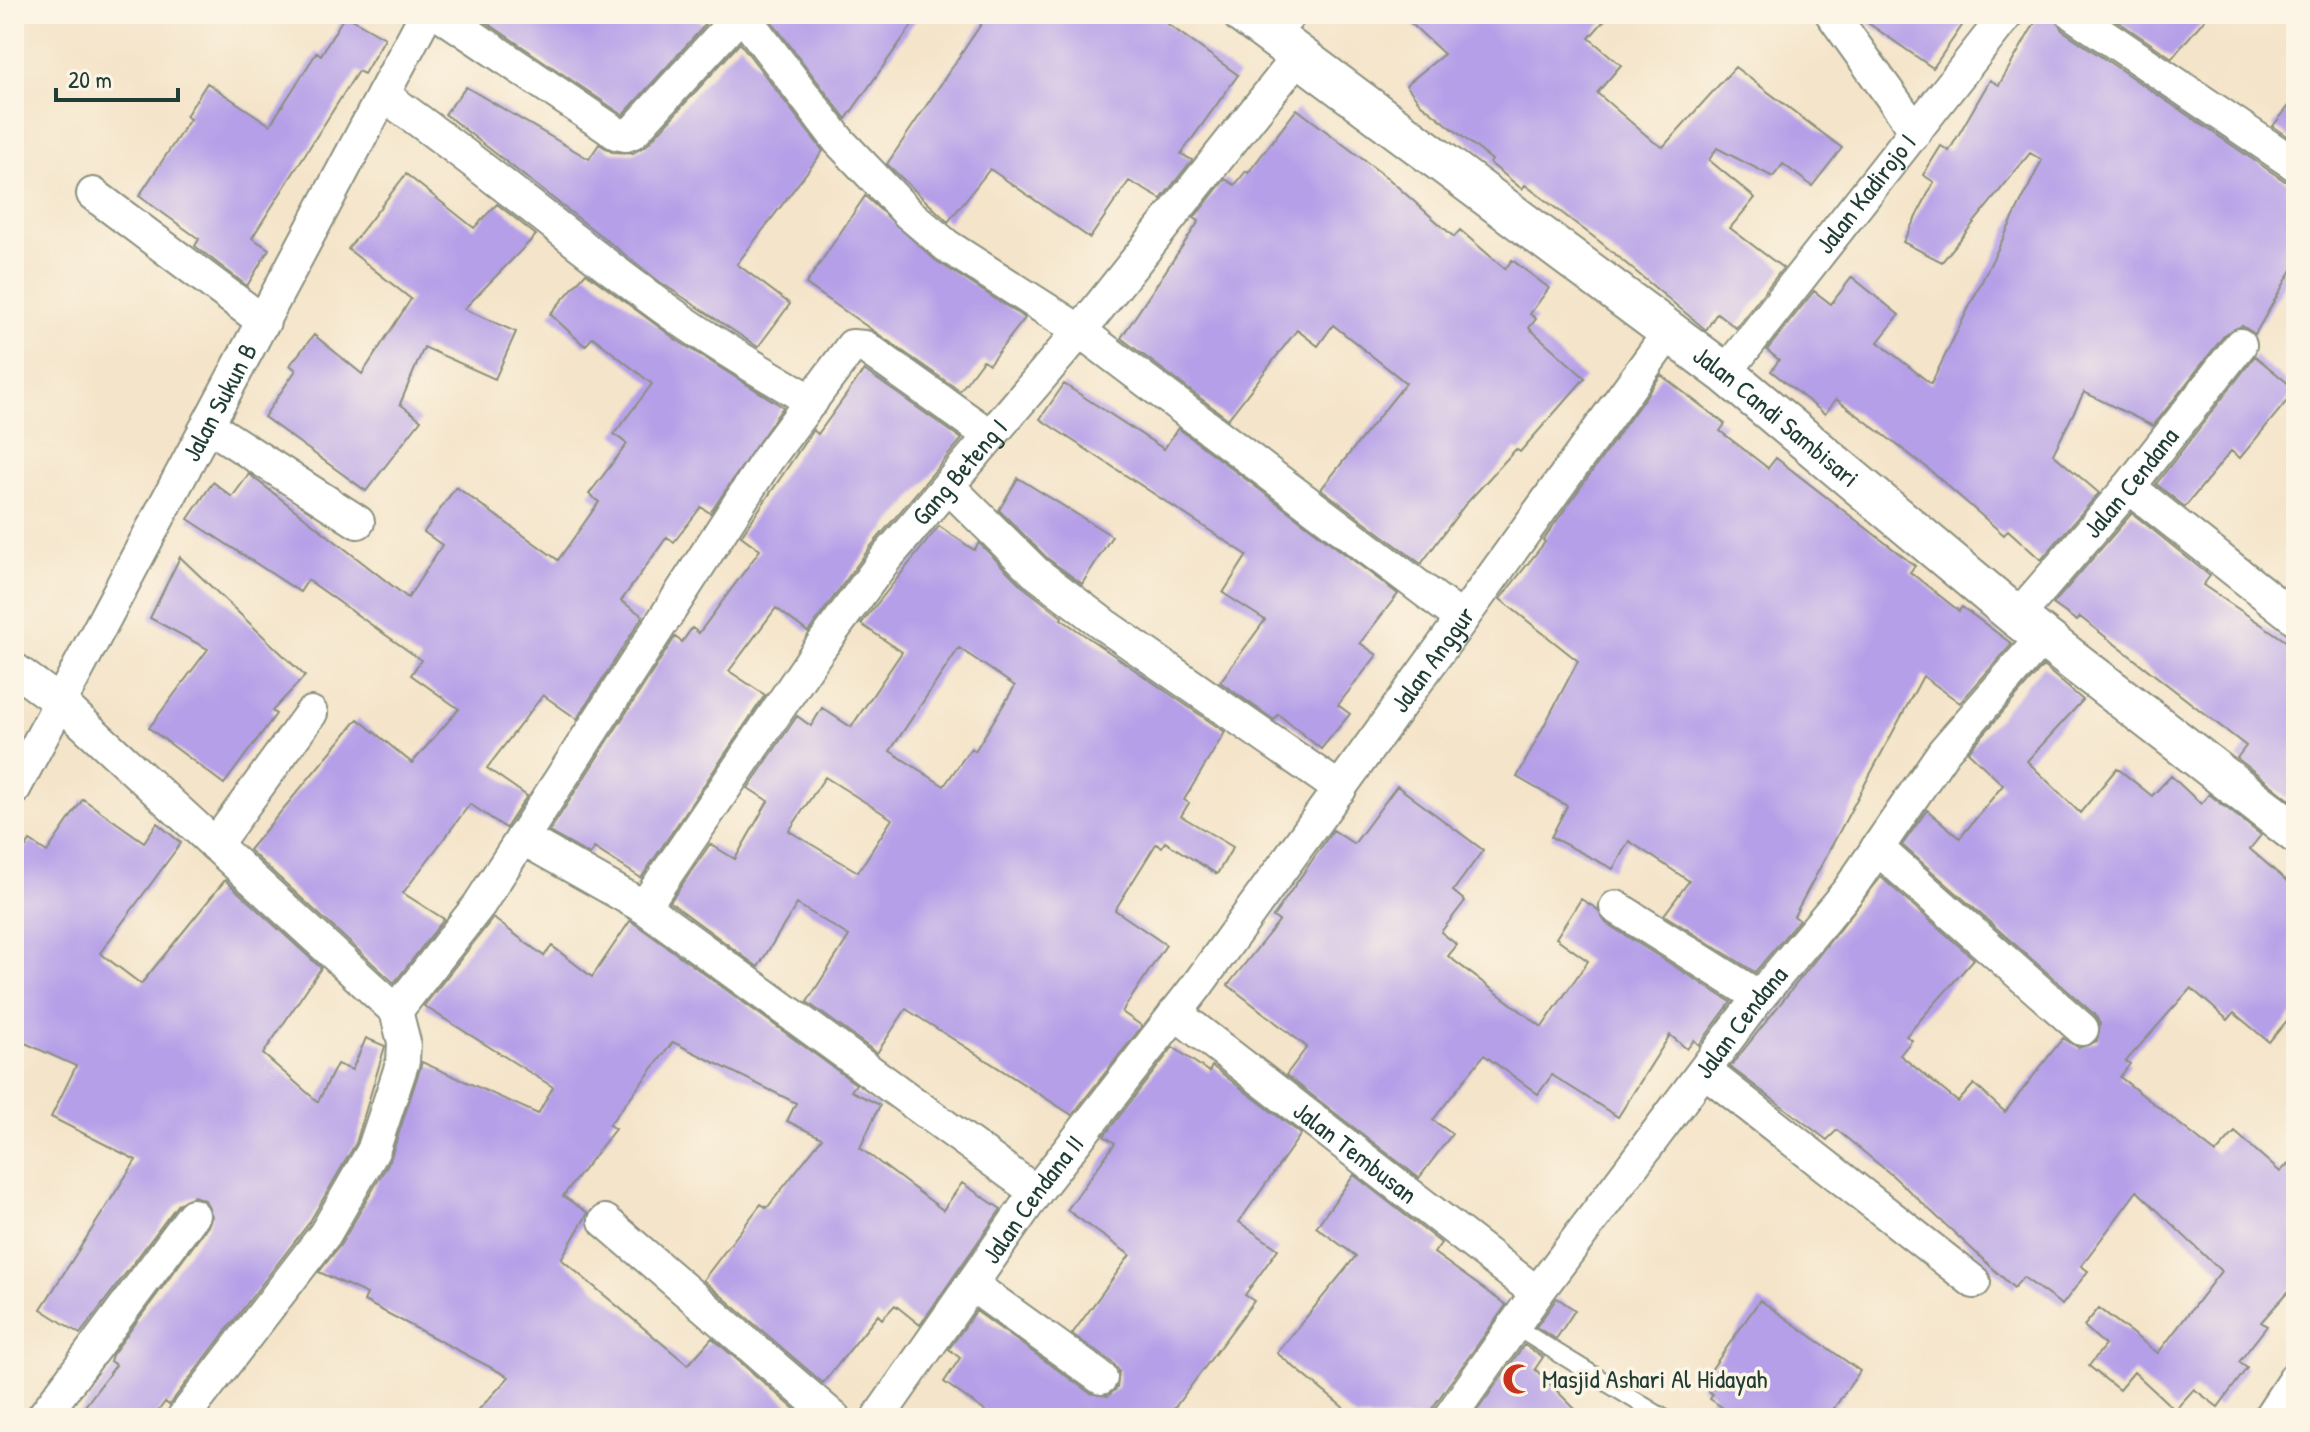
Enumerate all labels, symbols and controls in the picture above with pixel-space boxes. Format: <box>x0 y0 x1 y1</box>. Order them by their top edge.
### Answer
scale bar <box>56 52 178 102</box>
text: 20 m <box>68 63 112 95</box>
street label: Jalan Kadirojo I <box>1807 126 1924 261</box>
street label: Jalan Sukun B <box>173 337 265 467</box>
street label: Jalan Candi Sambisari <box>1686 337 1867 495</box>
street label: Gang Beteng I <box>904 411 1015 532</box>
street label: Jalan Cendana <box>2075 420 2186 545</box>
street label: Jalan Anggur <box>1382 599 1482 719</box>
street label: Jalan Cendana <box>1686 958 1795 1085</box>
street label: Jalan Tembusan <box>1286 1093 1425 1211</box>
street label: Jalan Cendana II <box>973 1127 1091 1270</box>
place label: Masjid Ashari Al Hidayah <box>1542 1361 1767 1396</box>
mosque icon: Masjid Ashari Al Hidayah <box>1501 1362 1535 1396</box>

